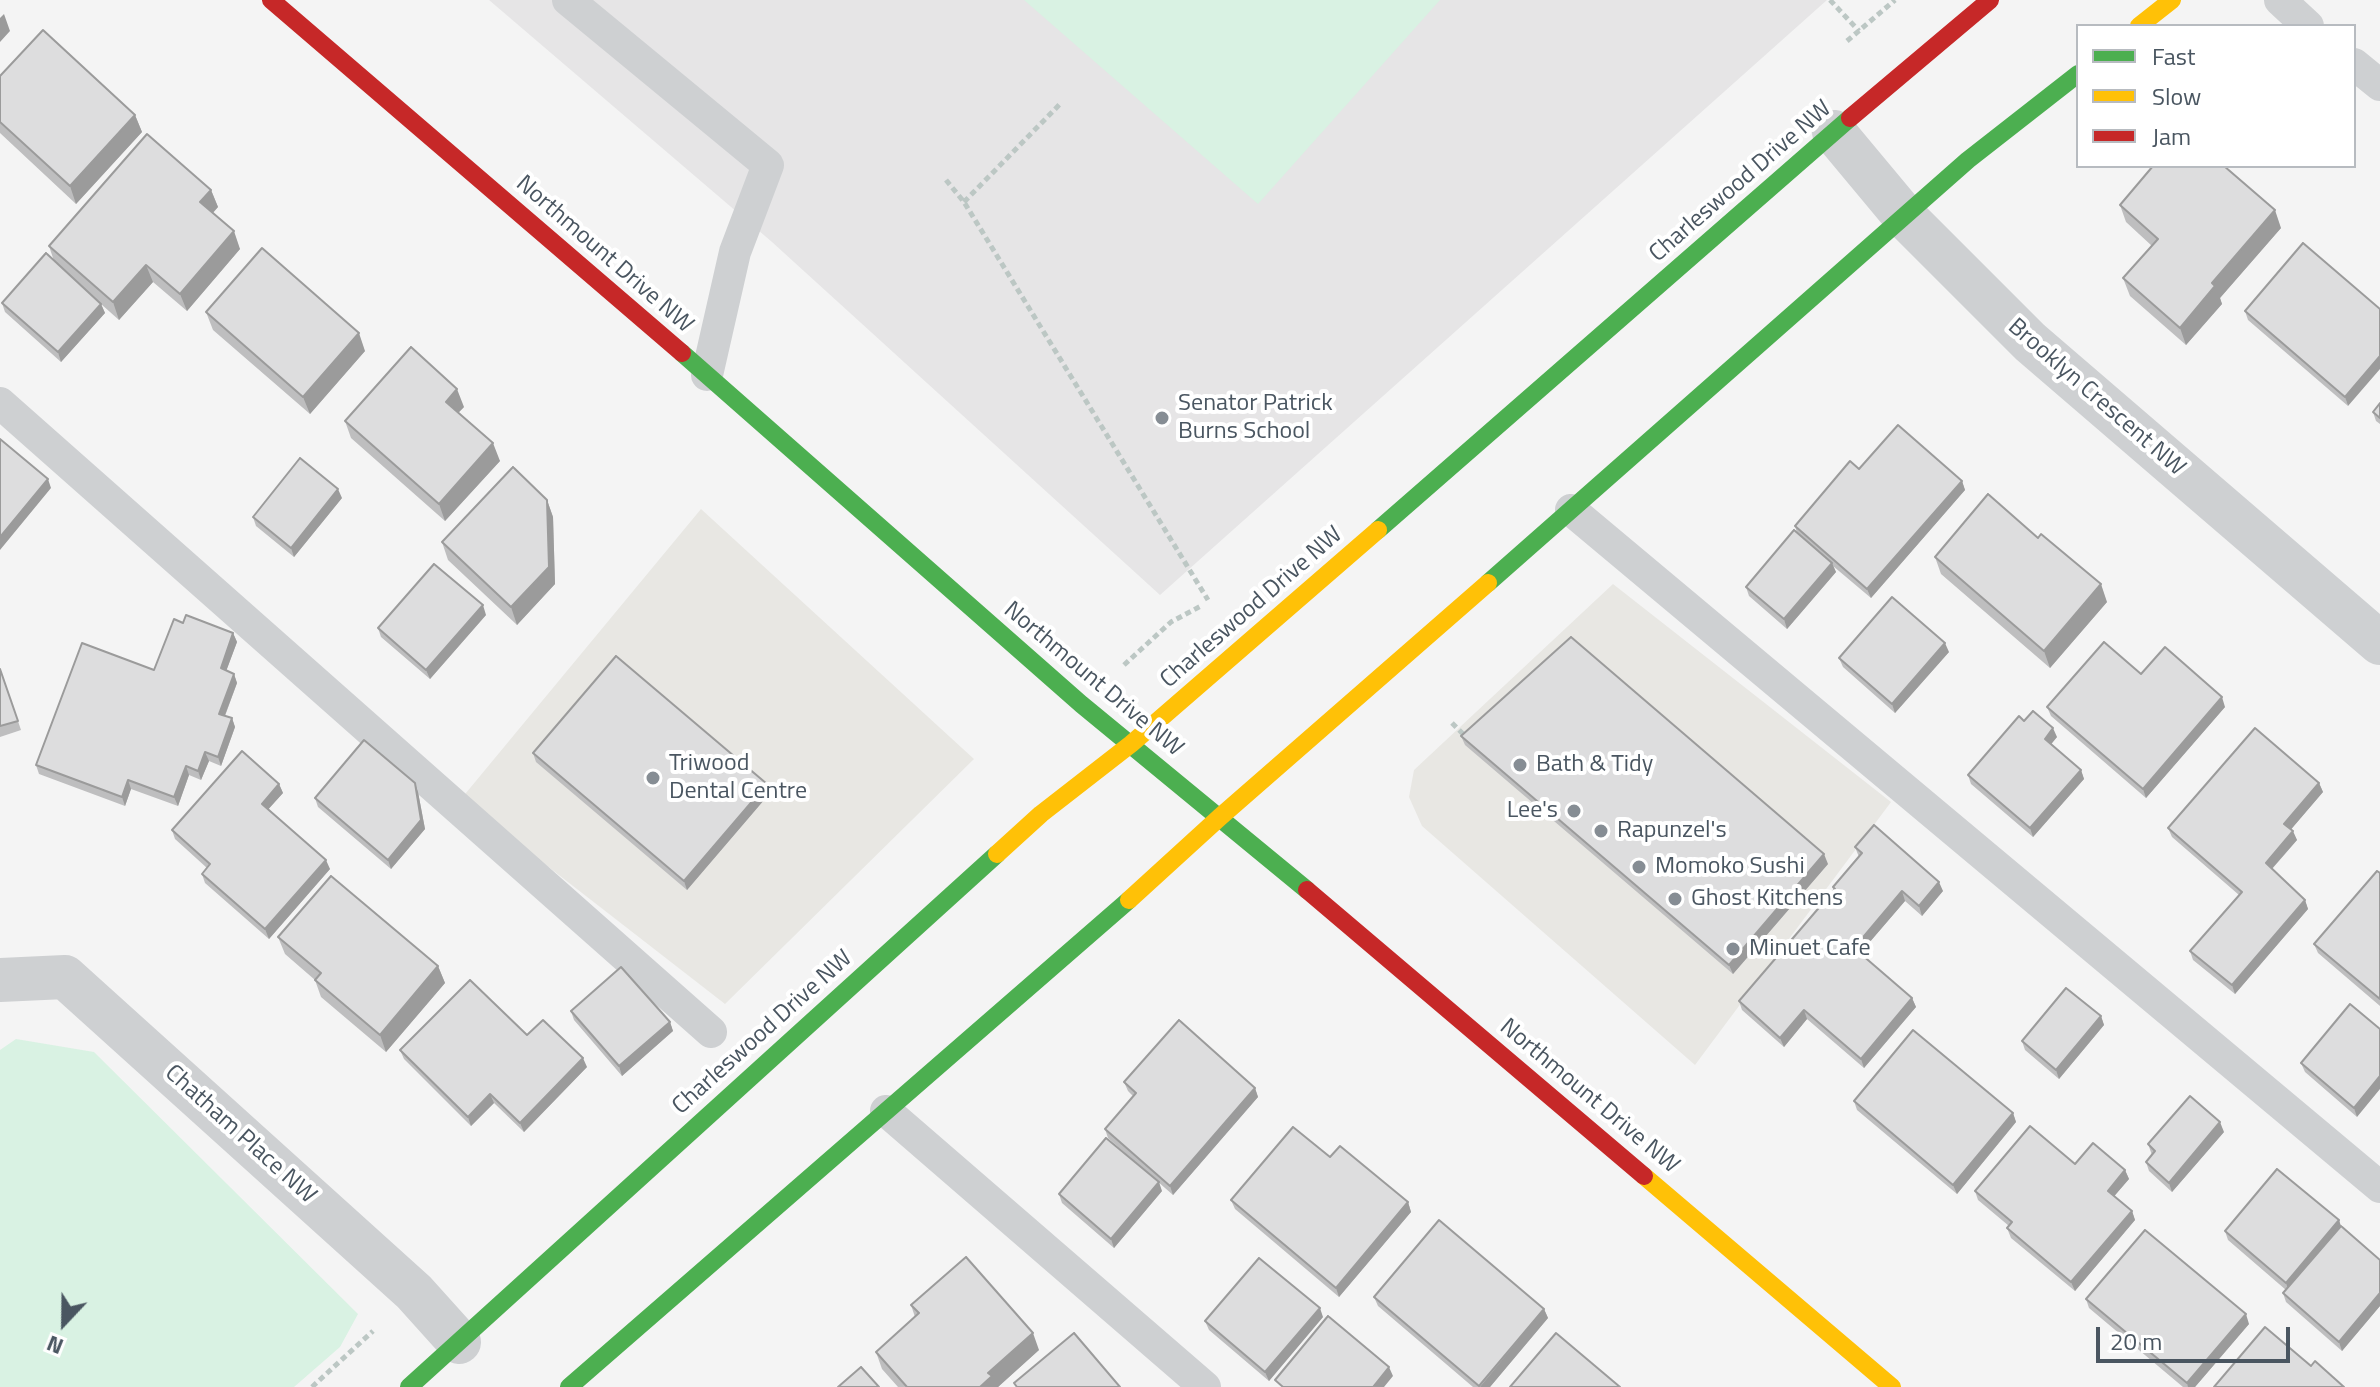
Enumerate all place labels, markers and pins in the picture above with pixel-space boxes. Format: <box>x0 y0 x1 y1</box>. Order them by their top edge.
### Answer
place label: Senator Patrick Burns School <box>1178 390 1333 446</box>
marker: Senator Patrick Burns School <box>1153 409 1171 427</box>
place label: Triwood Dental Centre <box>669 750 807 806</box>
place label: Bath & Tidy <box>1536 751 1653 779</box>
marker: Bath & Tidy <box>1511 756 1529 774</box>
marker: Triwood Dental Centre <box>644 769 662 787</box>
place label: Lee's <box>1507 797 1558 825</box>
marker: Lee's <box>1565 802 1583 820</box>
place label: Rapunzel's <box>1617 817 1727 845</box>
marker: Rapunzel's <box>1592 822 1610 840</box>
place label: Momoko Sushi <box>1655 853 1805 881</box>
marker: Momoko Sushi <box>1630 858 1648 876</box>
place label: Ghost Kitchens <box>1691 885 1843 913</box>
marker: Ghost Kitchens <box>1666 890 1684 908</box>
place label: Minuet Cafe <box>1749 935 1871 963</box>
marker: Minuet Cafe <box>1724 940 1742 958</box>

